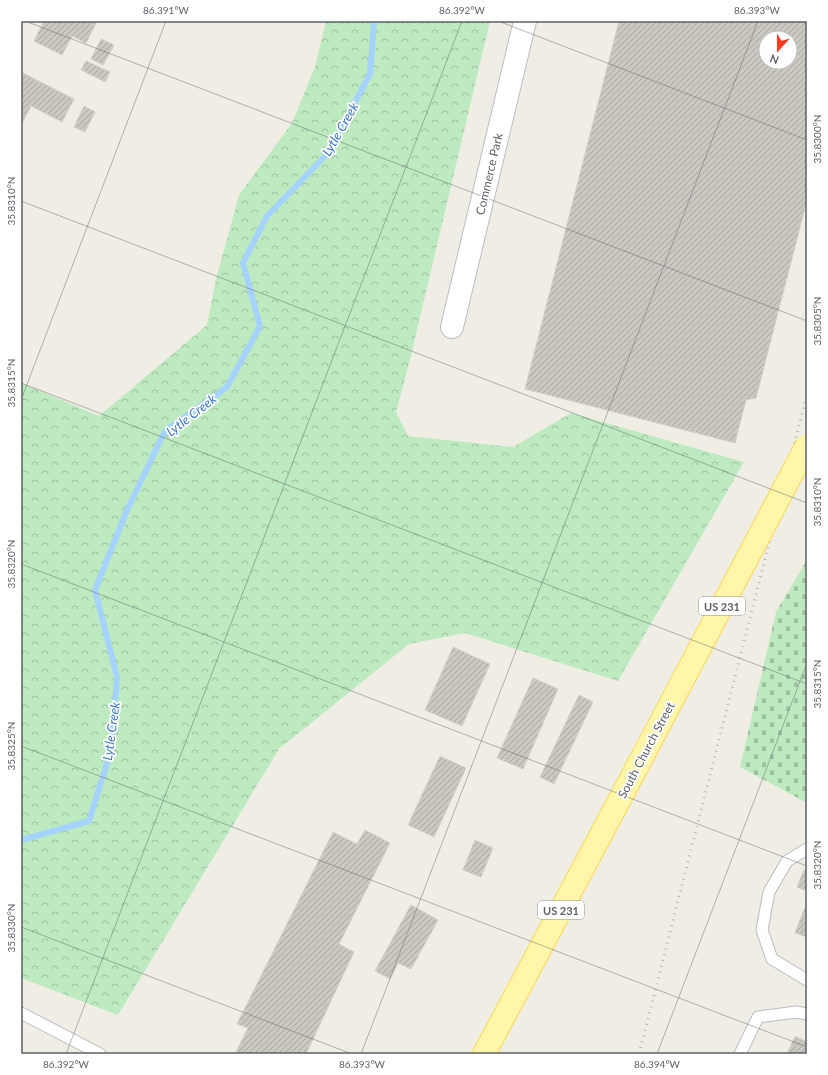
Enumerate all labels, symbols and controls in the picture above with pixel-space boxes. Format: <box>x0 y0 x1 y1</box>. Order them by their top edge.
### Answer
text: 86.391°W <box>143 4 190 16</box>
text: 86.392°W <box>439 4 486 16</box>
text: 86.393°W <box>734 4 781 16</box>
north arrow <box>758 30 798 70</box>
text: N <box>768 52 781 67</box>
water label: Lytle Creek <box>318 99 362 159</box>
text: 35.8300°N <box>811 115 823 163</box>
street label: Commerce Park <box>472 131 506 216</box>
text: 35.8310°N <box>5 177 17 225</box>
text: 35.8305°N <box>811 297 823 345</box>
text: 35.8315°N <box>5 359 17 407</box>
water label: Lytle Creek <box>163 390 220 439</box>
text: 35.8310°N <box>811 478 823 526</box>
text: 35.8320°N <box>5 540 17 588</box>
road number: US 231 <box>699 597 745 615</box>
text: 35.8315°N <box>811 660 823 708</box>
street label: South Church Street <box>614 699 678 801</box>
water label: Lytle Creek <box>99 700 123 761</box>
text: 35.8325°N <box>5 722 17 770</box>
text: 35.8320°N <box>811 841 823 889</box>
road number: US 231 <box>538 901 584 919</box>
text: 35.8330°N <box>5 904 17 952</box>
text: 86.392°W <box>43 1058 90 1070</box>
text: 86.393°W <box>339 1058 386 1070</box>
text: 86.394°W <box>634 1058 681 1070</box>

